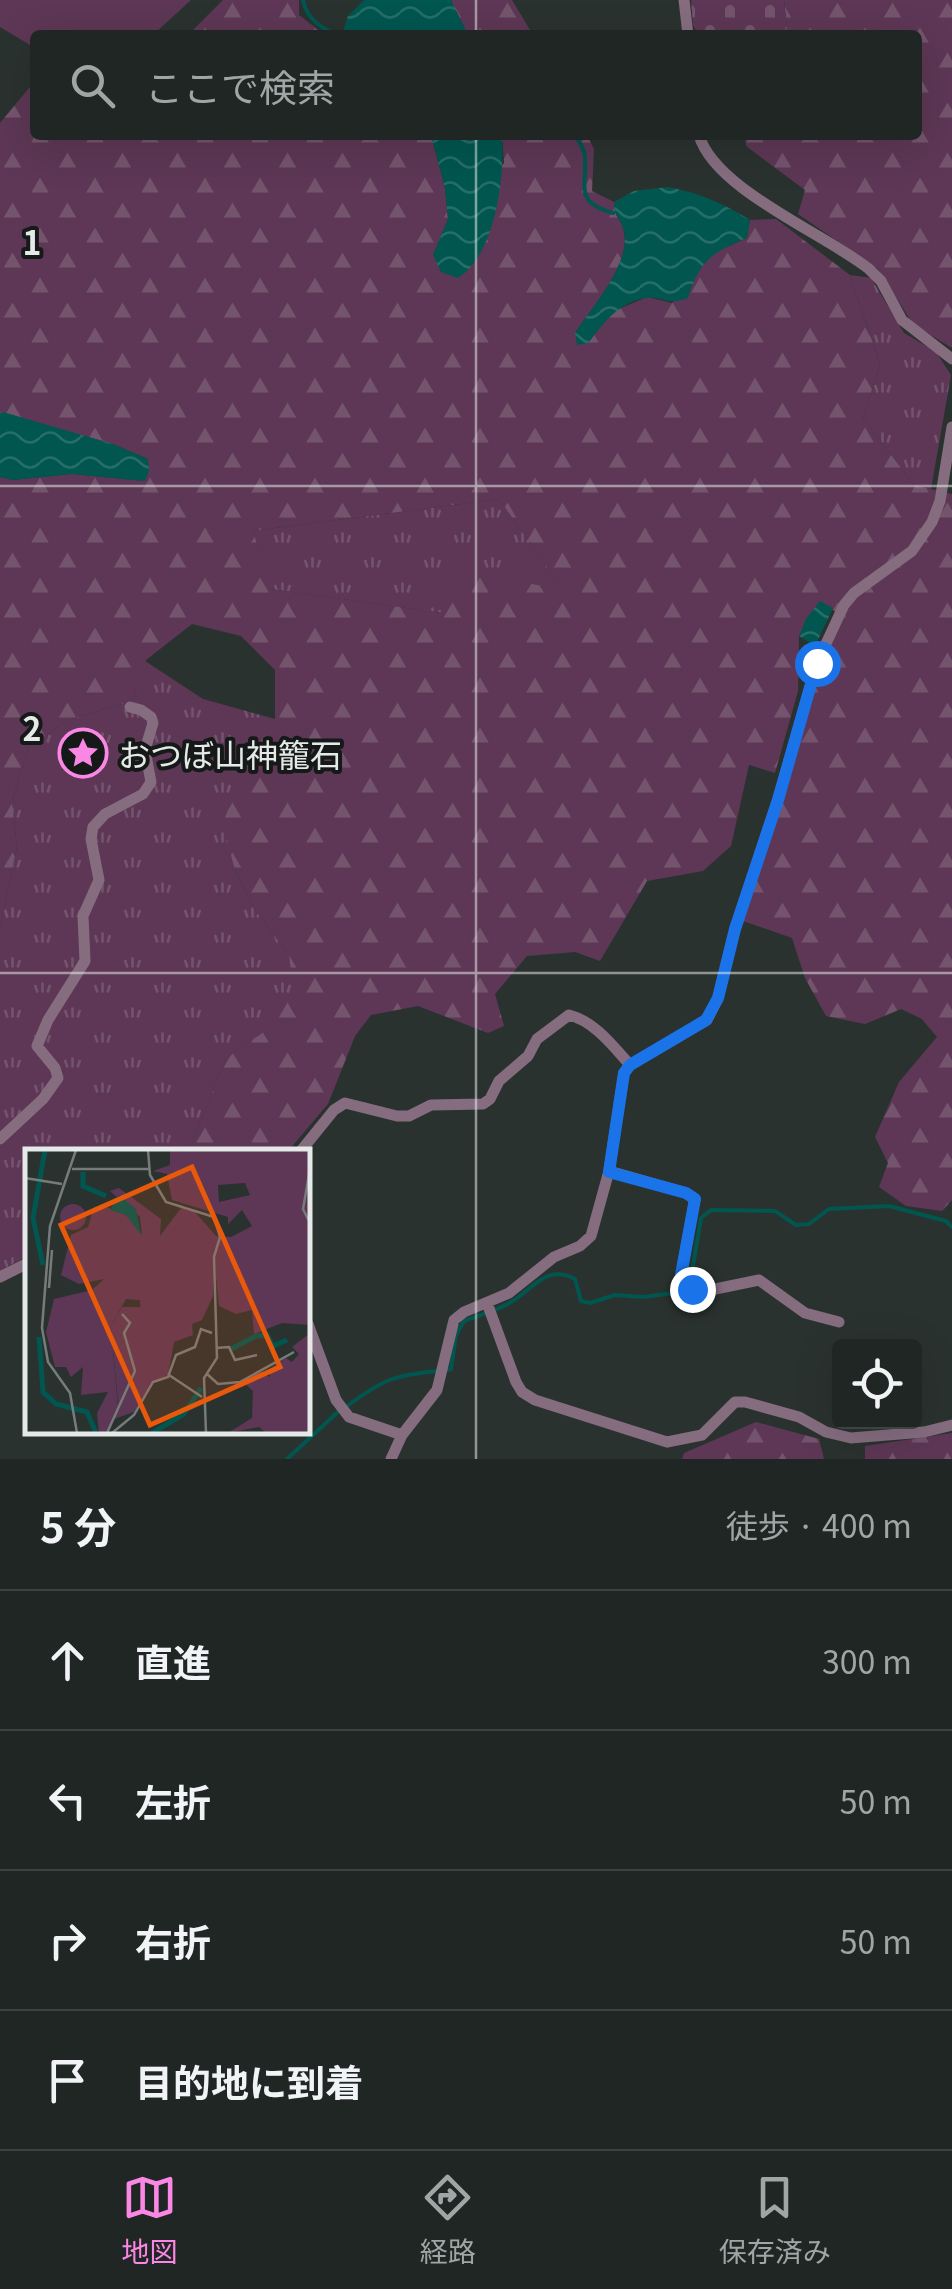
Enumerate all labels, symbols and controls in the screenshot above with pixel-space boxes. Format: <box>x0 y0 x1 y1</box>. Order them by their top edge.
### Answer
search box <box>30 30 922 140</box>
icon: search <box>65 58 120 113</box>
text: ここで検索 <box>145 58 335 113</box>
text: 1 <box>23 218 41 264</box>
route start <box>795 641 841 687</box>
text: 2 <box>23 704 41 750</box>
place icon: おつぼ山神籠石 <box>57 727 109 779</box>
place label: おつぼ山神籠石 <box>118 730 342 776</box>
inset map <box>25 1149 310 1434</box>
route end <box>670 1267 716 1313</box>
map controls <box>832 1339 922 1429</box>
button: locate <box>832 1339 922 1429</box>
text: 5 分 <box>40 1494 116 1555</box>
text: 徒歩 · 400 m <box>726 1501 912 1547</box>
icon: ahead <box>40 1633 95 1688</box>
text: 直進 <box>135 1633 211 1688</box>
text: 300 m <box>822 1637 912 1683</box>
icon: left <box>40 1773 95 1828</box>
text: 左折 <box>135 1773 211 1828</box>
text: 50 m <box>840 1777 912 1823</box>
icon: right <box>40 1913 95 1968</box>
text: 右折 <box>135 1913 211 1968</box>
text: 50 m <box>840 1917 912 1963</box>
icon: arrive <box>40 2053 95 2108</box>
text: 目的地に到着 <box>135 2053 363 2108</box>
tab: 地図 <box>121 2170 177 2270</box>
tab: 経路 <box>420 2170 476 2270</box>
tab: 保存済み <box>719 2170 831 2270</box>

